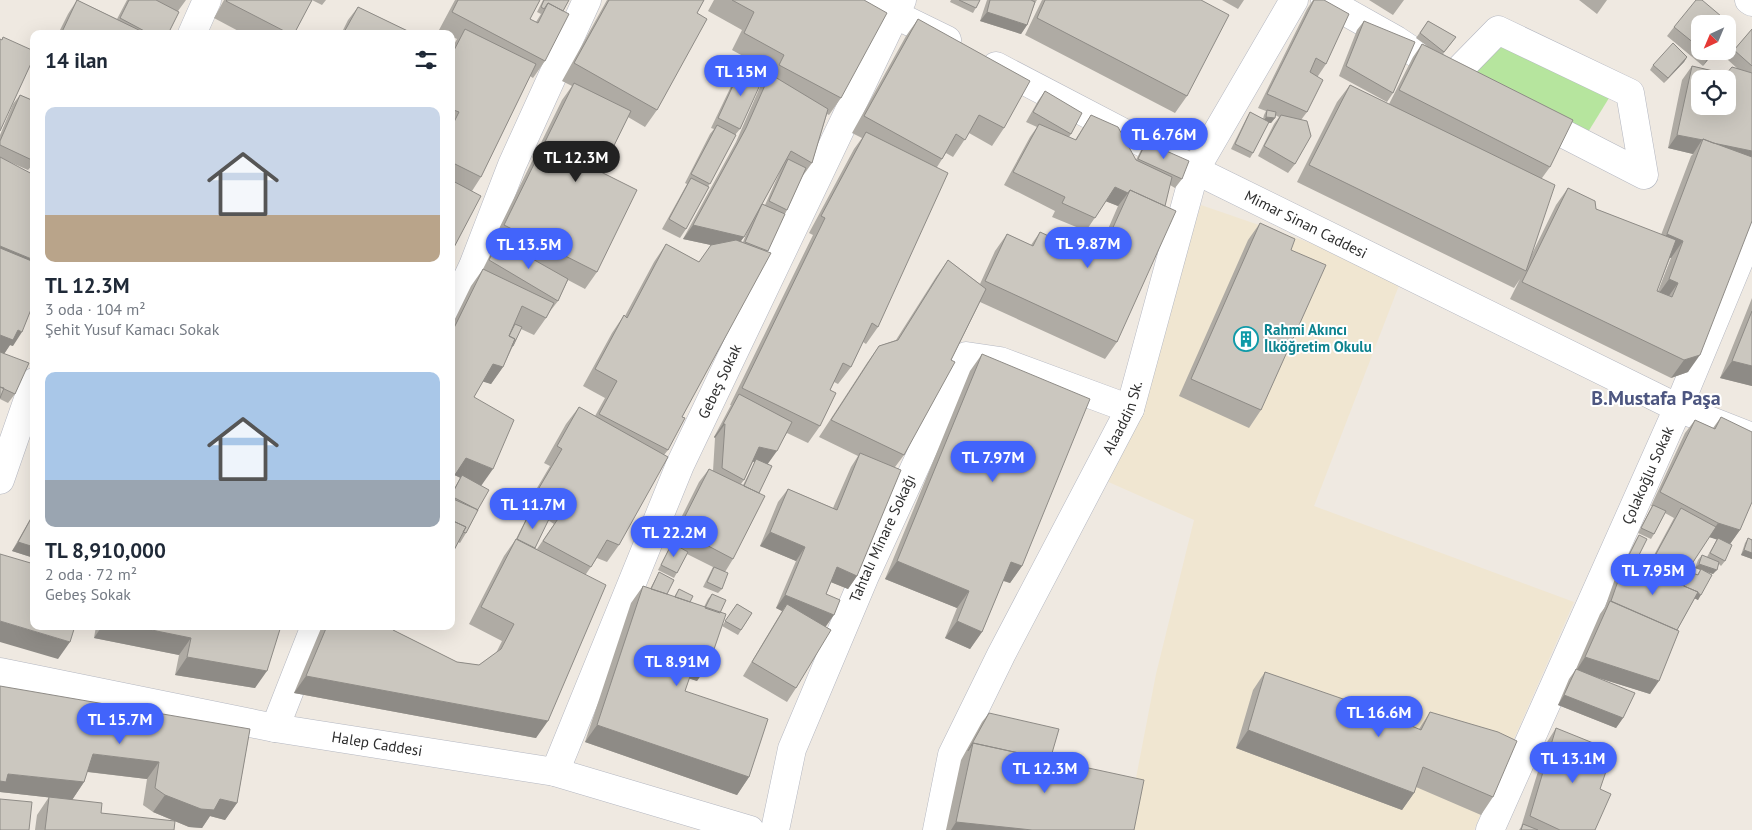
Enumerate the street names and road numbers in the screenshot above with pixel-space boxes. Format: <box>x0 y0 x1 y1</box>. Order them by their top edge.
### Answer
street label: Mimar Sinan Caddesi <box>1241 186 1370 262</box>
street label: Gebeş Sokak <box>693 340 746 422</box>
street label: Alaaddin Sk. <box>1098 379 1146 458</box>
street label: Çolakoğlu Sokak <box>1617 423 1678 527</box>
street label: Tahtalı Minare Sokağı <box>845 471 919 605</box>
street label: Halep Caddesi <box>330 727 424 760</box>

